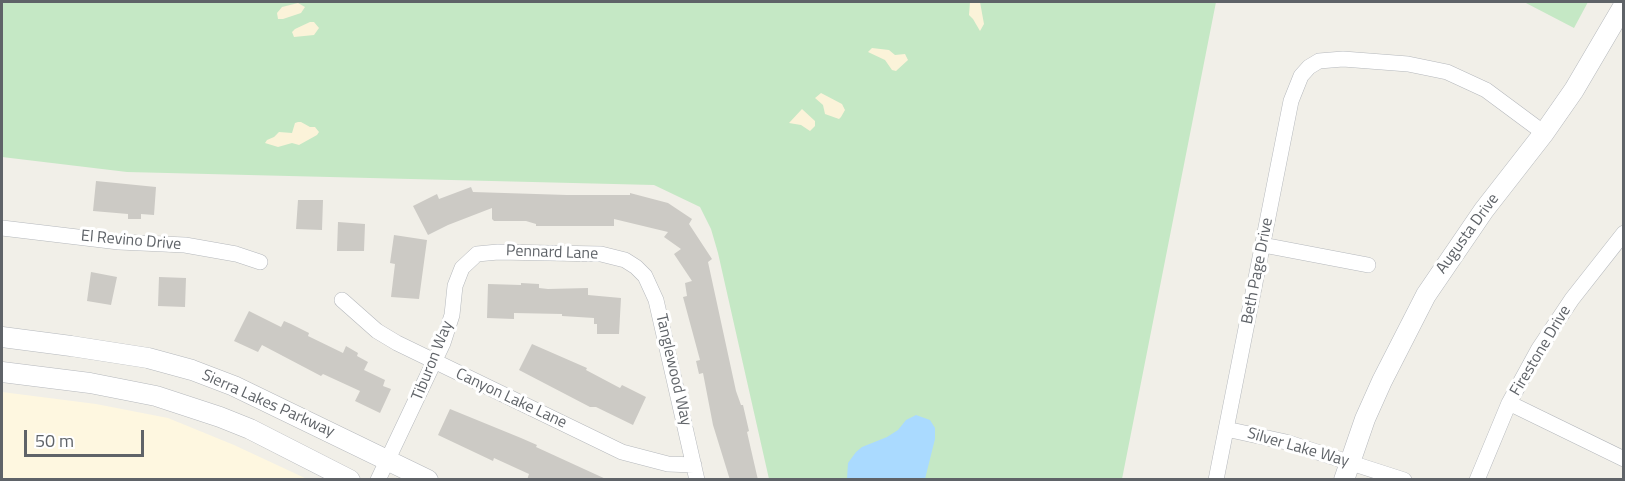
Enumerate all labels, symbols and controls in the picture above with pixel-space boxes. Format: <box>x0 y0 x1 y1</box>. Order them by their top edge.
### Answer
street label: Augusta Drive <box>1433 190 1503 278</box>
street label: Beth Page Drive <box>1238 216 1278 326</box>
street label: El Revino Drive <box>80 227 182 255</box>
street label: Pennard Lane <box>506 242 598 264</box>
street label: Firestone Drive <box>1506 302 1576 400</box>
street label: Tanglewood Way <box>651 312 695 428</box>
street label: Tiburon Way <box>408 318 458 404</box>
street label: Canyon Lake Lane <box>452 365 570 433</box>
street label: Sierra Lakes Parkway <box>199 366 337 442</box>
scale bar <box>27 418 147 456</box>
street label: Silver Lake Way <box>1245 424 1351 472</box>
text: 50 m <box>35 427 74 454</box>

